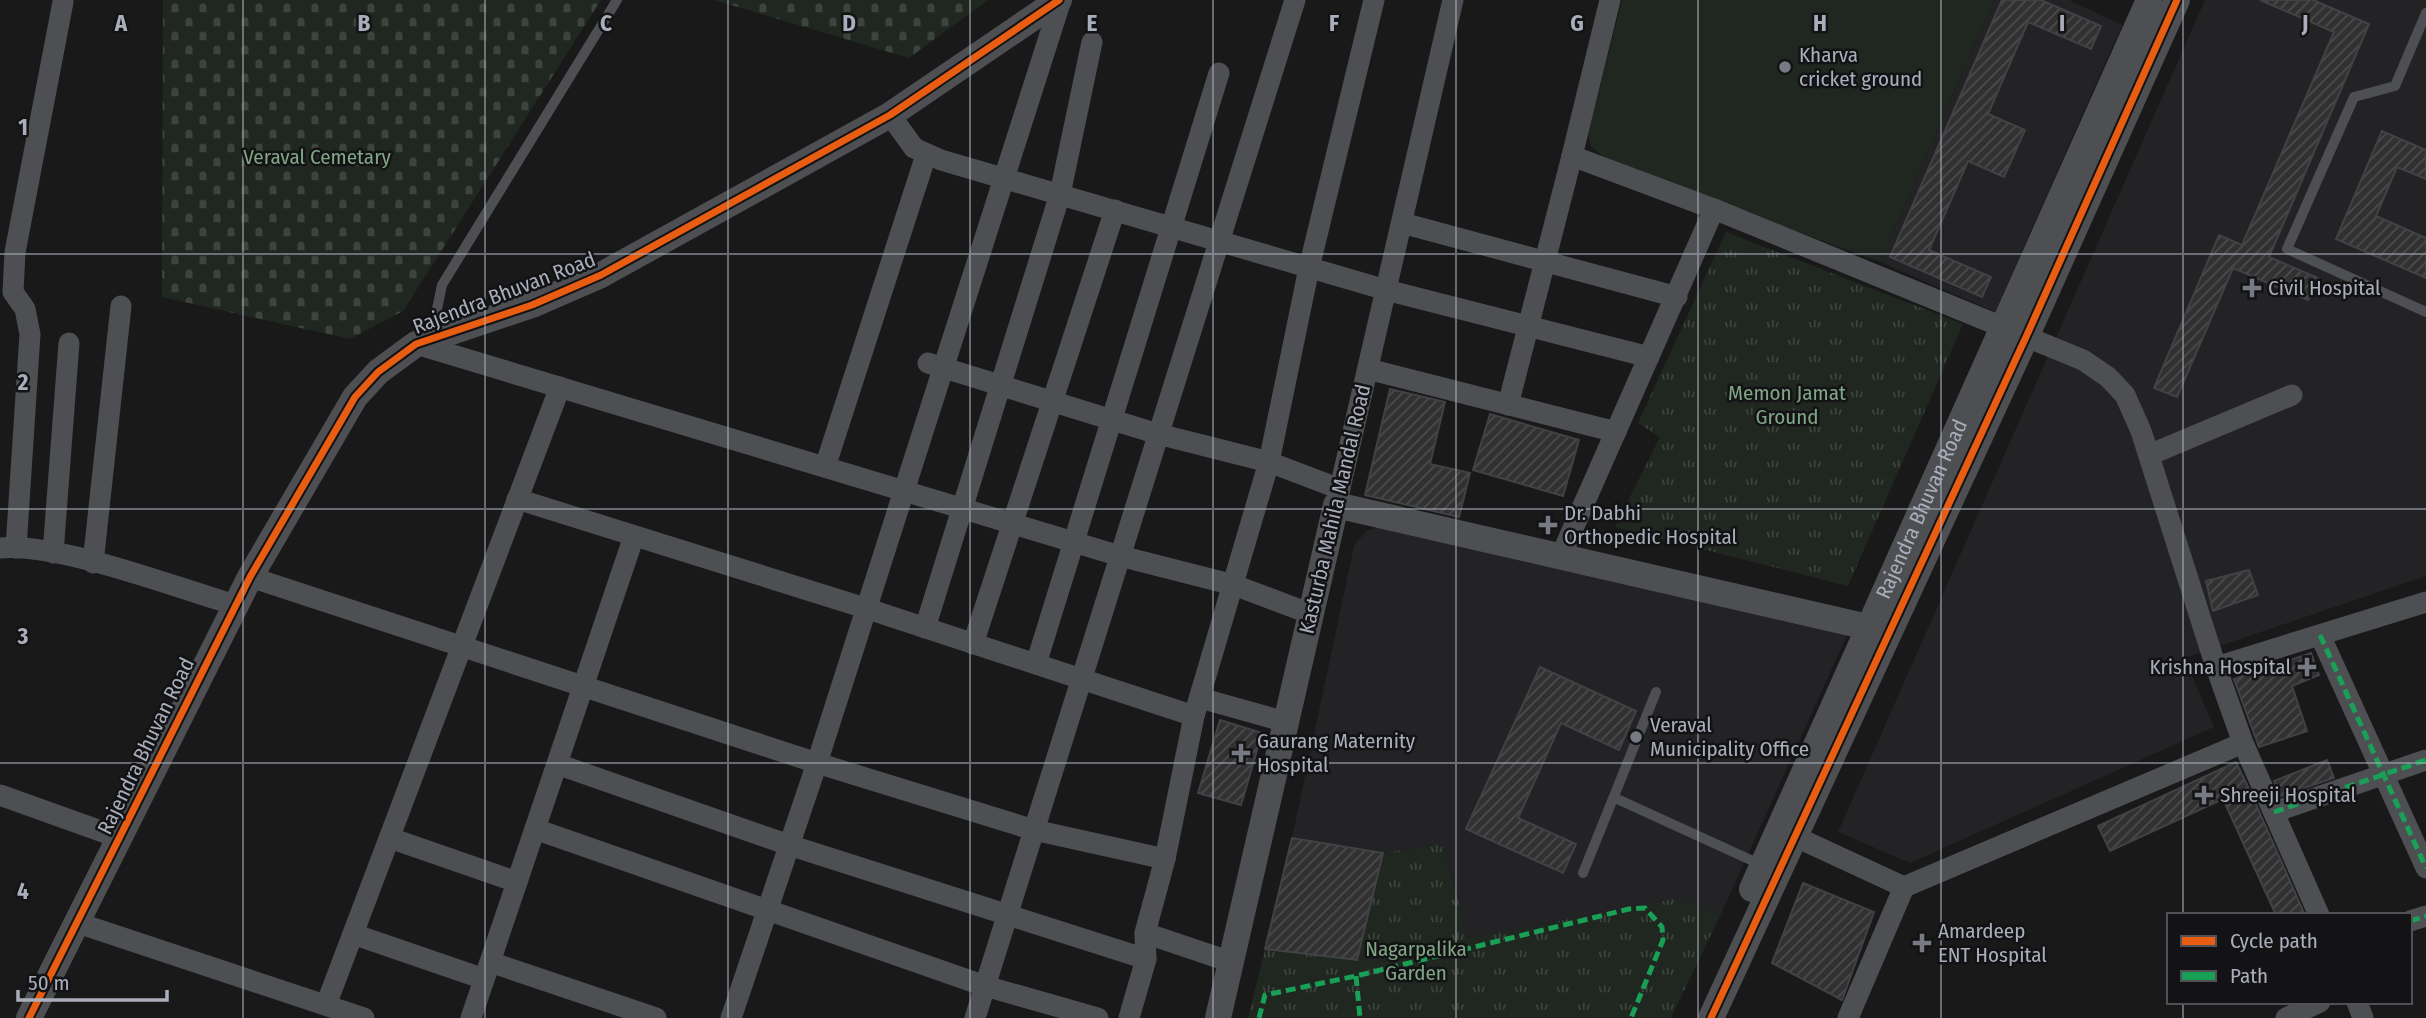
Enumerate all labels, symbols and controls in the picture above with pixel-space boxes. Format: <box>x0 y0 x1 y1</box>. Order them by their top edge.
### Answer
text: A <box>114 9 128 37</box>
text: B <box>358 9 371 37</box>
text: C <box>600 9 612 37</box>
text: D <box>842 9 856 37</box>
text: E <box>1087 9 1098 37</box>
text: F <box>1329 9 1339 37</box>
text: G <box>1570 9 1584 37</box>
text: H <box>1813 9 1827 37</box>
text: I <box>2059 9 2065 37</box>
text: J <box>2301 9 2308 37</box>
place label: Kharva cricket ground <box>1799 42 1922 92</box>
marker: Kharva cricket ground <box>1777 59 1793 75</box>
text: 1 <box>18 113 28 141</box>
park label: Veraval Cemetary <box>243 144 391 170</box>
street label: Rajendra Bhuvan Road <box>409 246 599 340</box>
place label: Civil Hospital <box>2268 275 2381 301</box>
marker: Civil Hospital <box>2242 278 2262 298</box>
text: 2 <box>17 368 29 396</box>
park label: Memon Jamat Ground <box>1728 380 1846 430</box>
street label: Kasturba Mahila Mandal Road <box>1294 382 1376 636</box>
street label: Rajendra Bhuvan Road <box>1870 415 1973 603</box>
place label: Dr. Dabhi Orthopedic Hospital <box>1564 500 1738 550</box>
marker: Dr. Dabhi Orthopedic Hospital <box>1538 515 1558 535</box>
text: 3 <box>17 622 29 650</box>
street label: Rajendra Bhuvan Road <box>92 653 200 839</box>
place label: Krishna Hospital <box>2149 654 2291 680</box>
marker: Krishna Hospital <box>2297 657 2317 677</box>
place label: Veraval Municipality Office <box>1650 712 1809 762</box>
place label: Gaurang Maternity Hospital <box>1257 728 1416 778</box>
marker: Veraval Municipality Office <box>1628 729 1644 745</box>
marker: Gaurang Maternity Hospital <box>1231 743 1251 763</box>
place label: Shreeji Hospital <box>2220 782 2356 808</box>
marker: Shreeji Hospital <box>2194 785 2214 805</box>
text: 4 <box>17 877 29 905</box>
legend <box>2167 913 2412 1004</box>
place label: Amardeep ENT Hospital <box>1938 918 2047 968</box>
text: Cycle path <box>2230 928 2318 954</box>
marker: Amardeep ENT Hospital <box>1912 933 1932 953</box>
park label: Nagarpalika Garden <box>1365 936 1467 986</box>
scale bar <box>18 958 166 1002</box>
text: Path <box>2230 963 2268 989</box>
text: 50 m <box>28 970 70 996</box>

